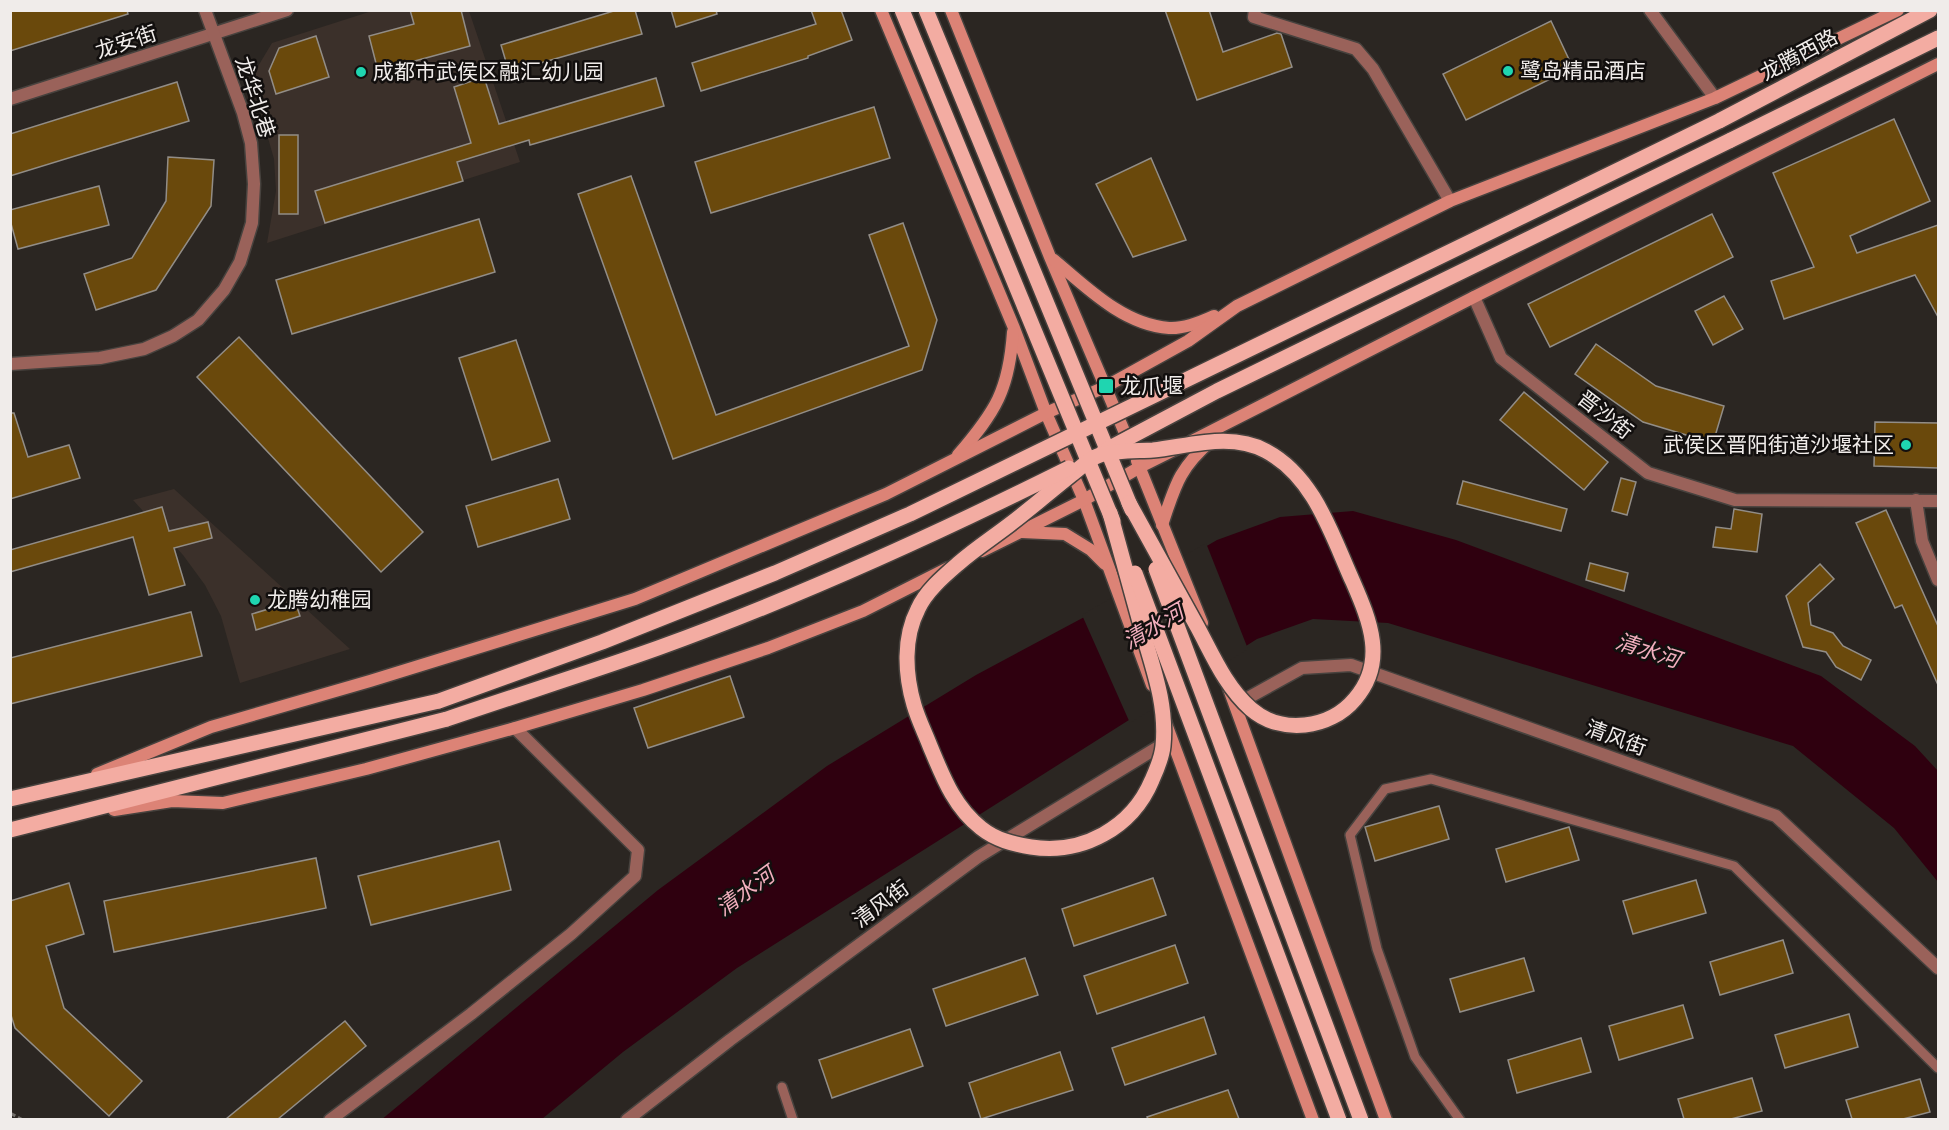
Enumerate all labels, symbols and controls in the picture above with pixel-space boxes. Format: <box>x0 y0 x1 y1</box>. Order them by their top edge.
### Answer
street label: 龙安街 <box>91 18 160 64</box>
street label: 龙腾西路 <box>1755 22 1842 86</box>
street label: 龙华北巷 <box>230 52 282 141</box>
place label: 鹭岛精品酒店 <box>1520 56 1646 84</box>
place label: 成都市武侯区融汇幼儿园 <box>373 57 604 85</box>
marker: 鹭岛精品酒店 <box>1501 64 1515 78</box>
marker: 成都市武侯区融汇幼儿园 <box>354 65 368 79</box>
place label: 龙爪堰 <box>1120 371 1183 399</box>
marker: 龙爪堰 <box>1097 377 1115 395</box>
street label: 晋沙街 <box>1572 384 1639 445</box>
place label: 武侯区晋阳街道沙堰社区 <box>1663 430 1894 458</box>
marker: 武侯区晋阳街道沙堰社区 <box>1899 438 1913 452</box>
place label: 龙腾幼稚园 <box>267 585 372 613</box>
marker: 龙腾幼稚园 <box>248 593 262 607</box>
water label: 清水河 <box>1116 594 1192 655</box>
water label: 清水河 <box>1612 625 1688 675</box>
street label: 清风街 <box>1582 713 1651 761</box>
water label: 清水河 <box>709 856 783 922</box>
street label: 清风街 <box>847 873 914 933</box>

